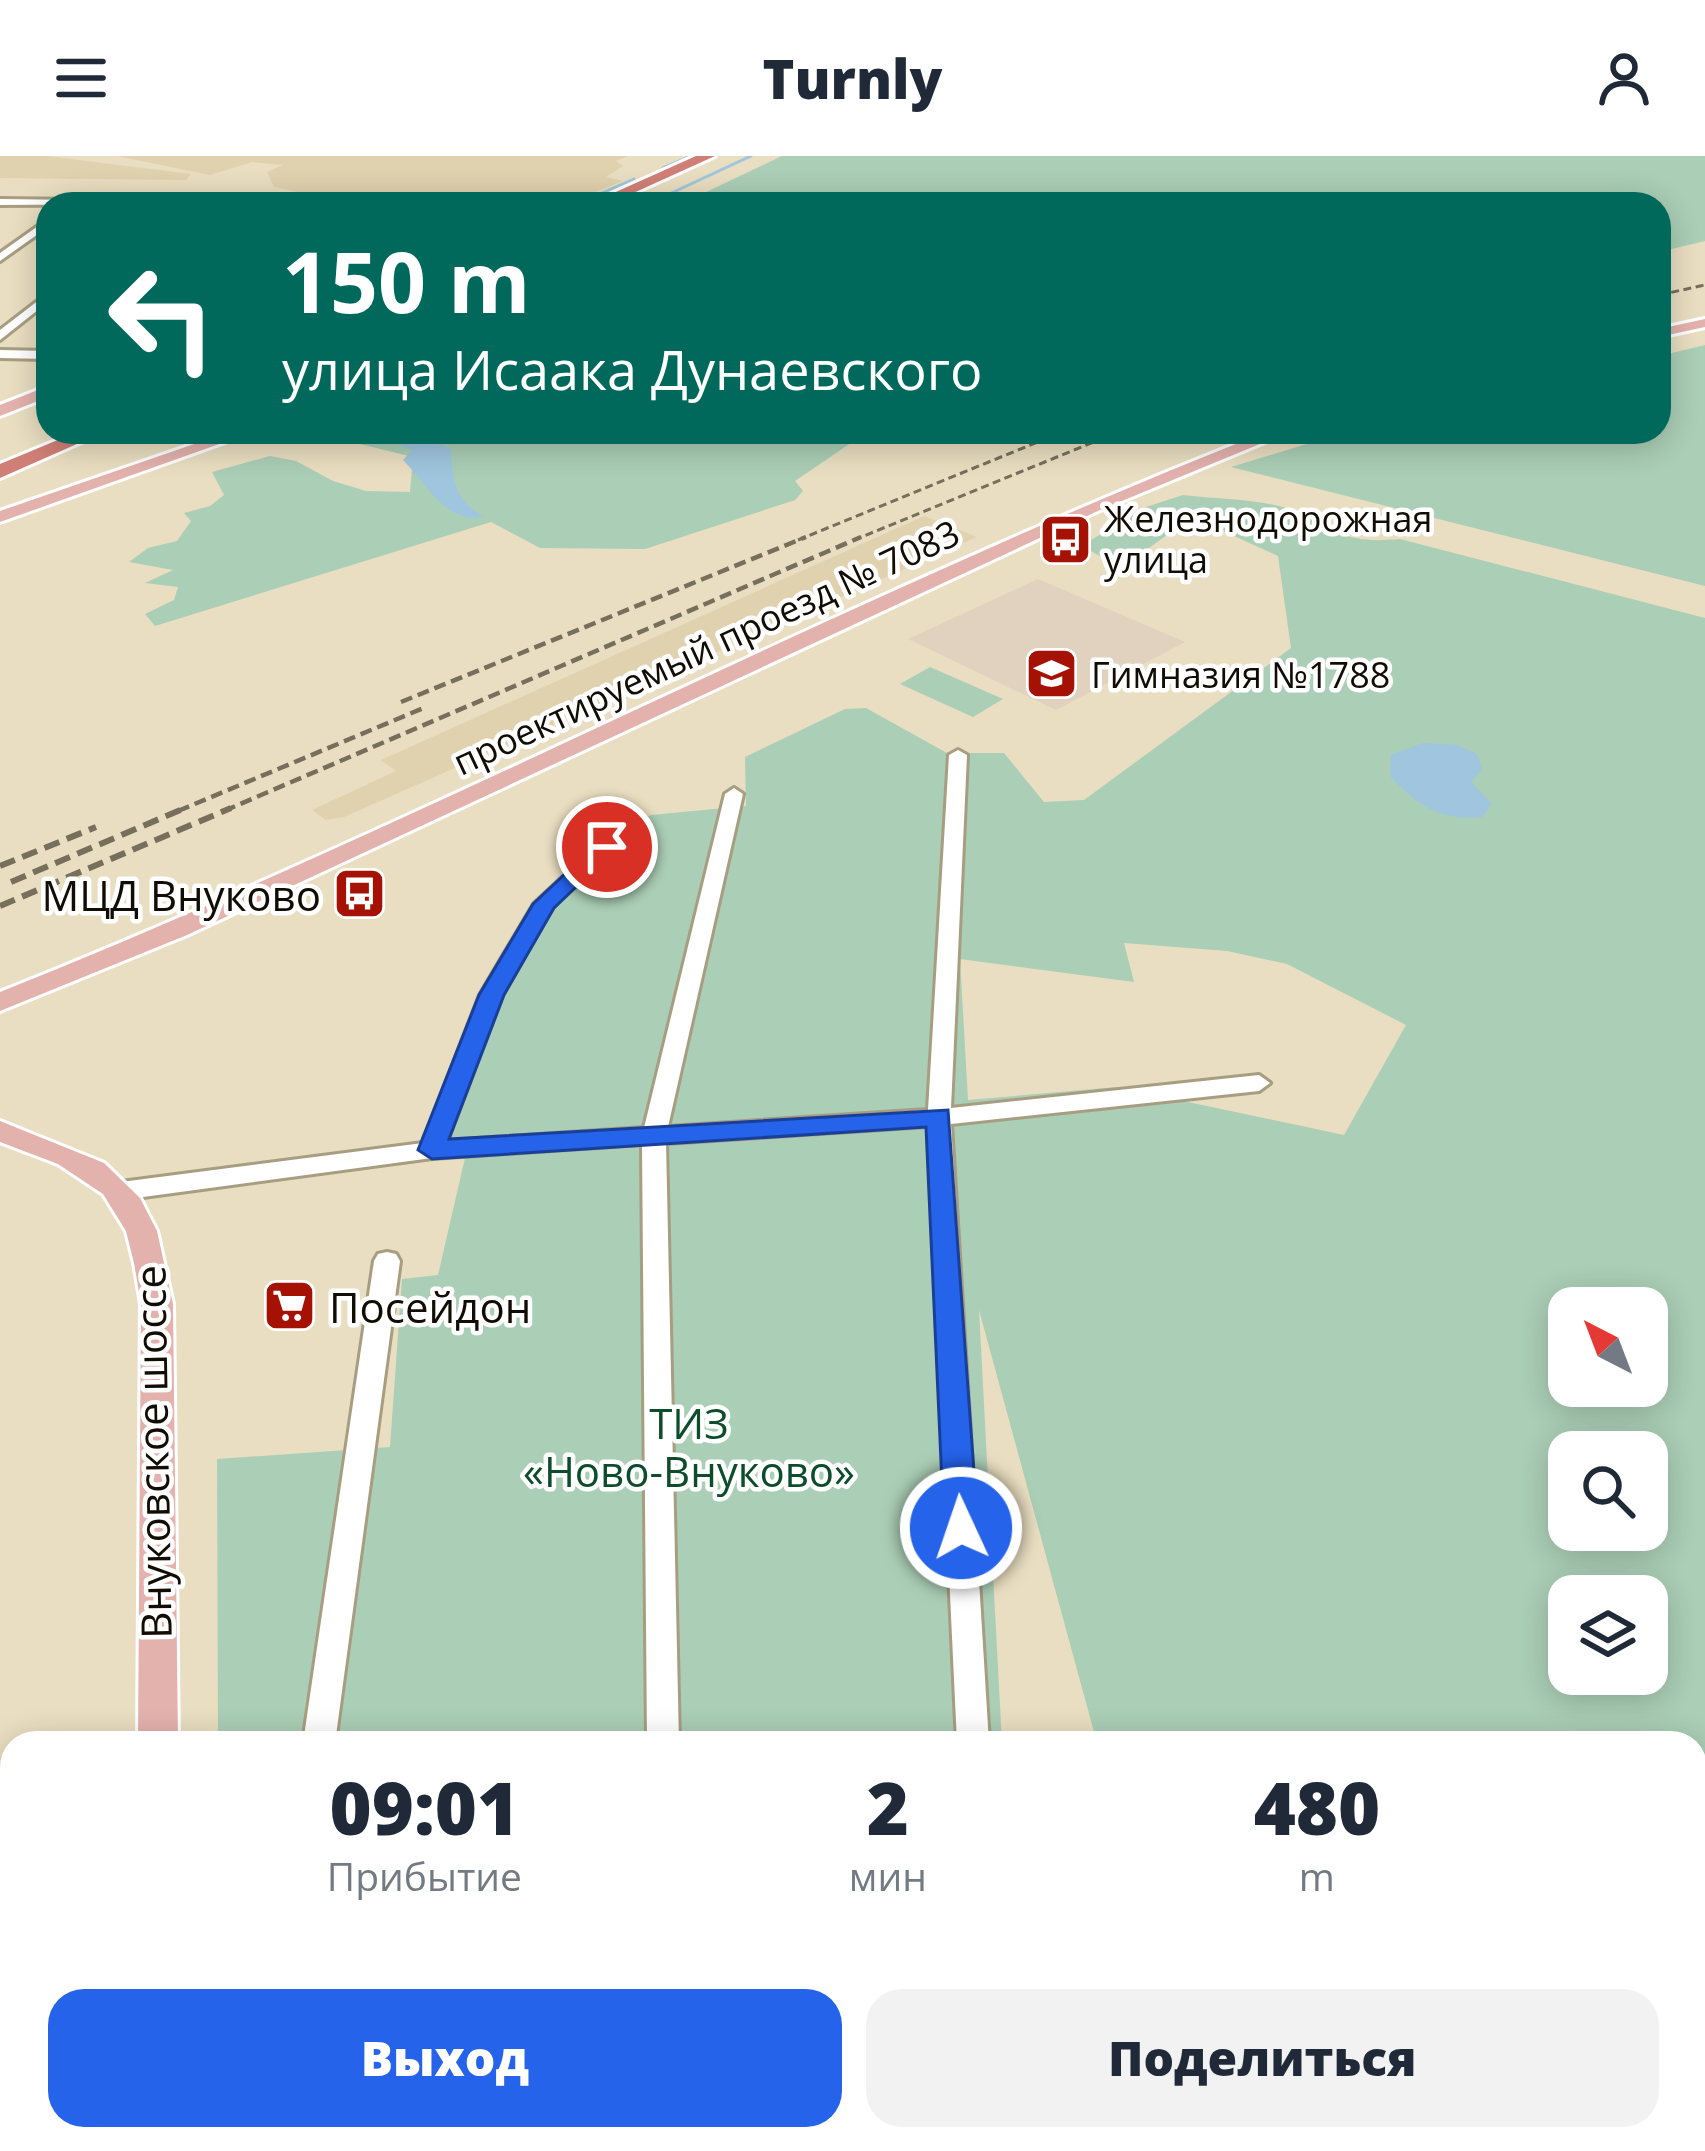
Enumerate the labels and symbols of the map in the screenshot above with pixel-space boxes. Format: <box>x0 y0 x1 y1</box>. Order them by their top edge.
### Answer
place label: Железнодорожная улица <box>1104 494 1432 584</box>
street label: проектируемый проезд № 7083 <box>445 508 967 786</box>
bus stop icon: Железнодорожная улица <box>1037 511 1093 567</box>
school or university icon: Гимназия №1788 <box>1024 646 1080 702</box>
place label: Гимназия №1788 <box>1091 650 1390 699</box>
pin <box>556 796 658 898</box>
place label: МЦД Внуково <box>42 866 321 923</box>
bus stop icon: МЦД Внуково <box>332 866 388 922</box>
street label: Внуковское шоссе <box>120 1265 184 1639</box>
supermarket icon: Посейдон <box>262 1278 318 1334</box>
place label: Посейдон <box>329 1278 531 1335</box>
north arrow <box>1548 1287 1668 1407</box>
park label: ТИЗ «Ново-Внуково» <box>523 1394 855 1499</box>
position arrow <box>898 1465 1024 1591</box>

